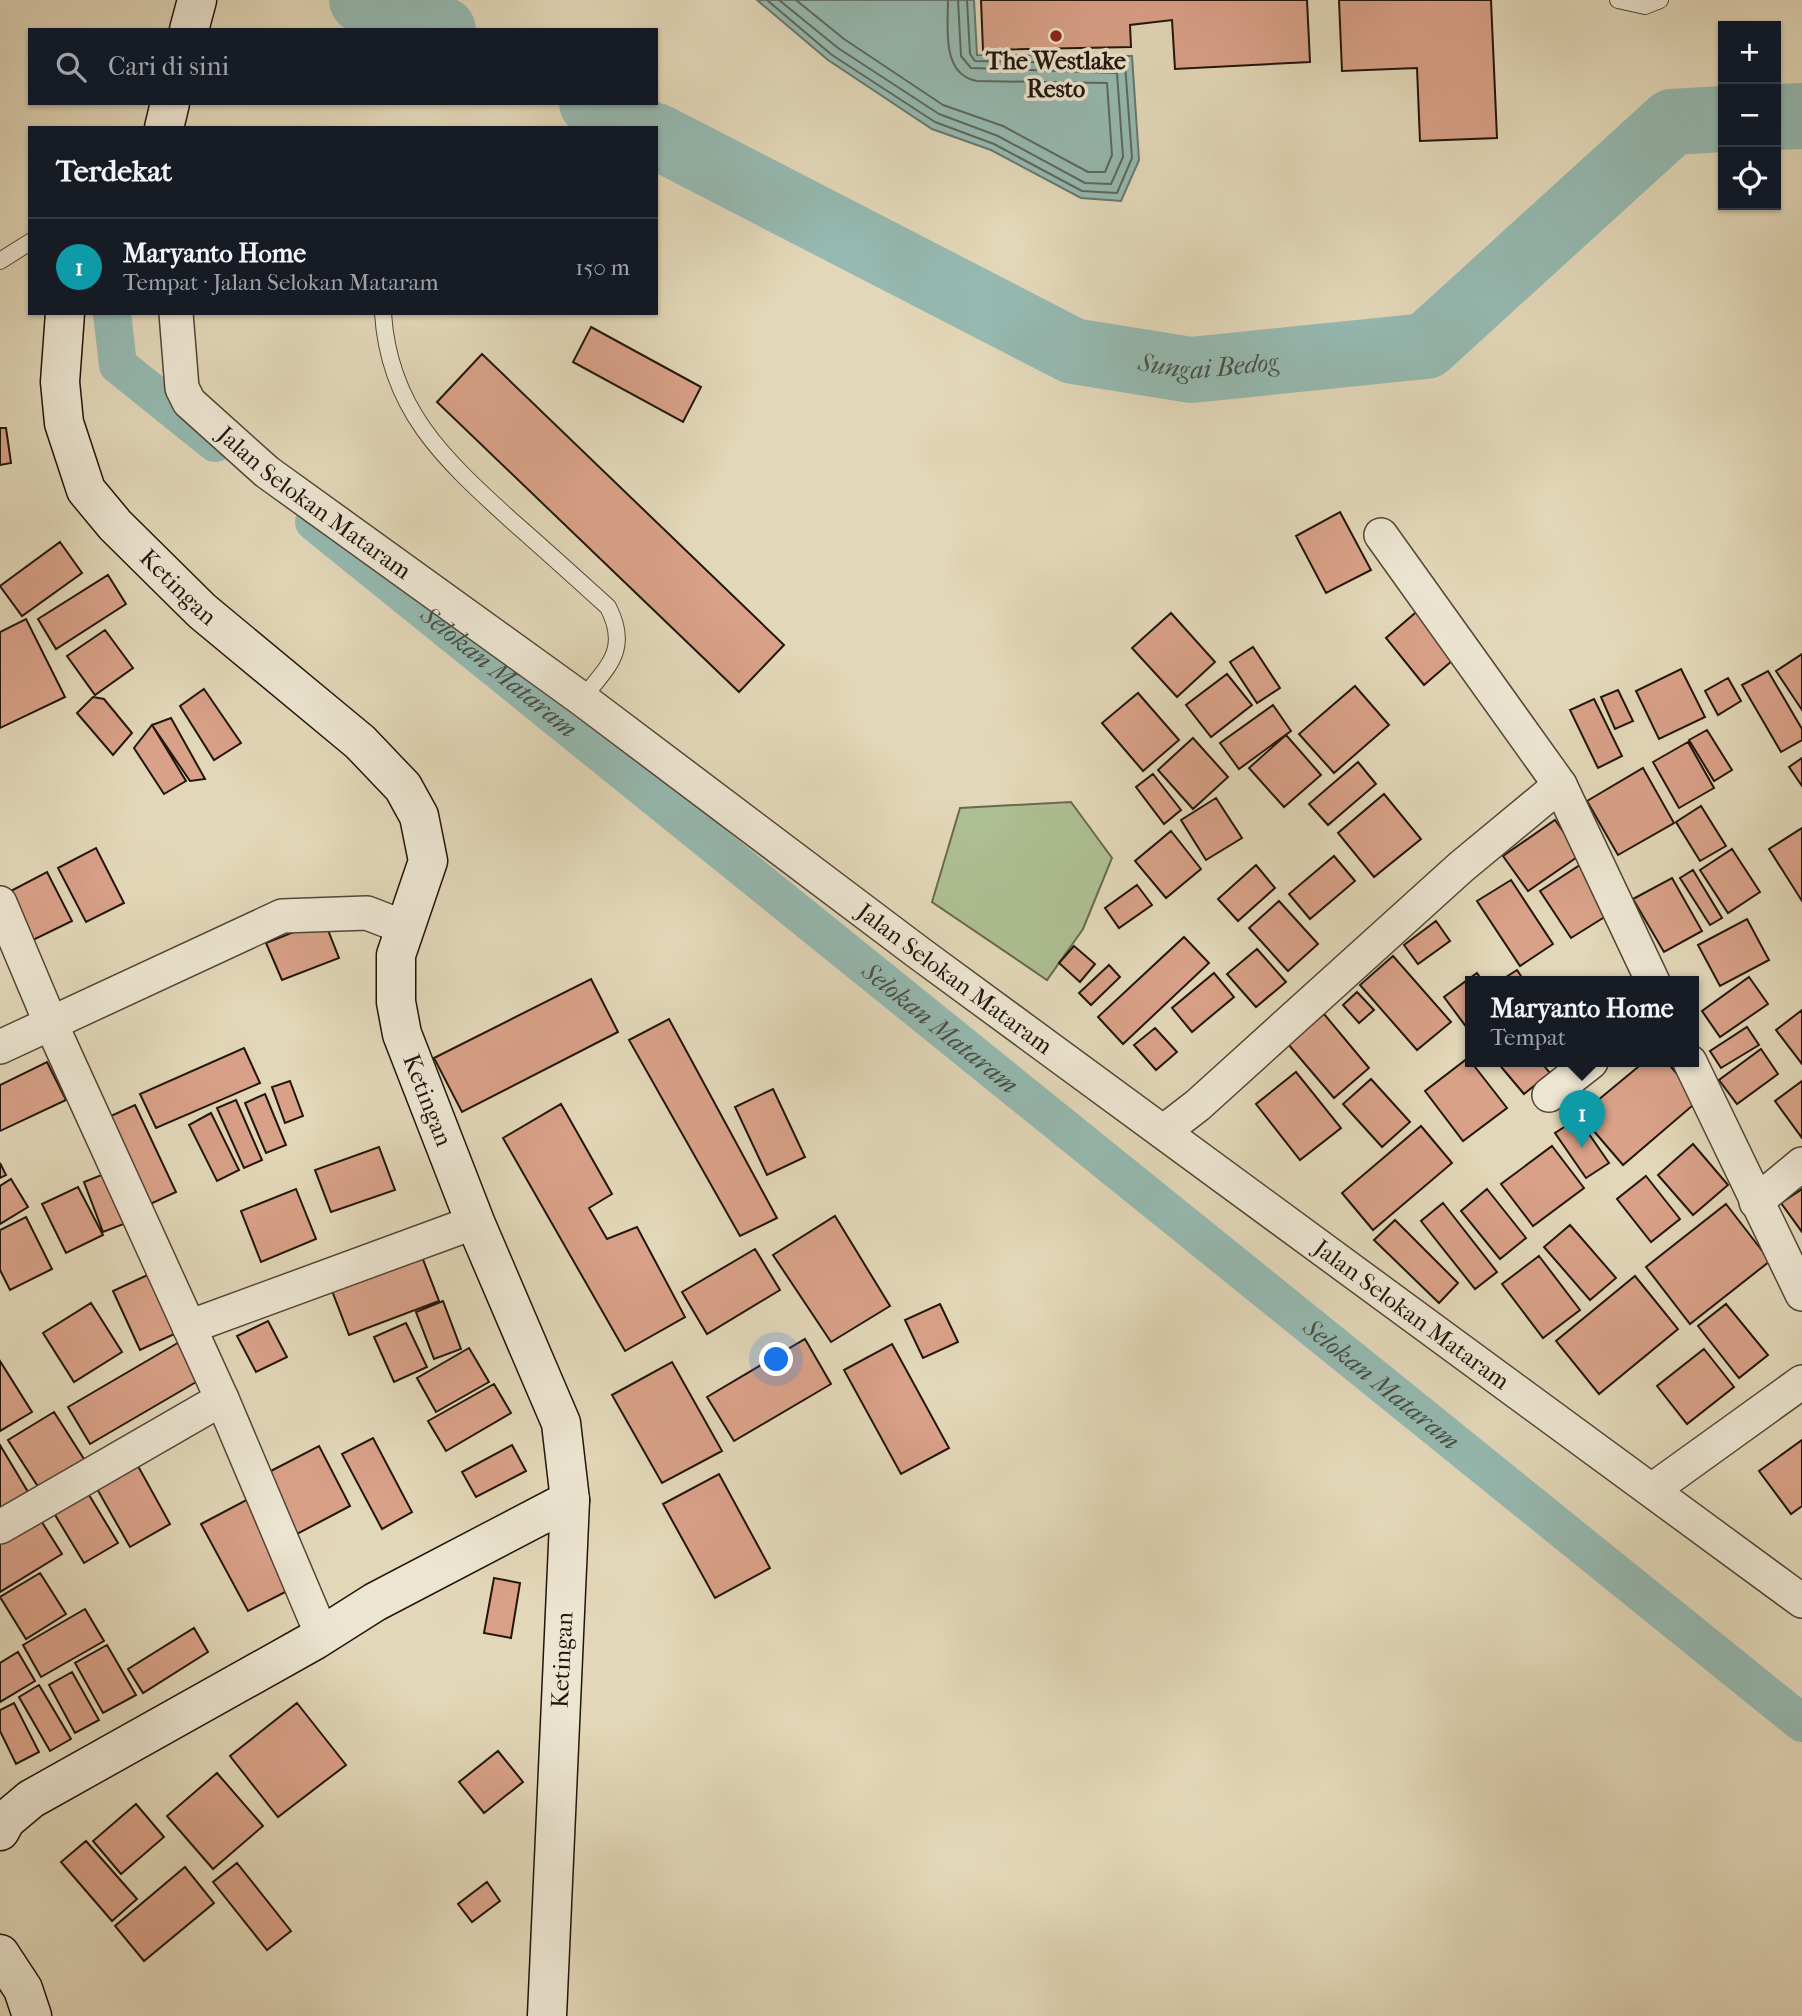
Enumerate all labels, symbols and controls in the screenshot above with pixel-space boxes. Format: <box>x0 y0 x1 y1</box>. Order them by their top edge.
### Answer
map controls <box>1718 21 1781 210</box>
button: + <box>1718 21 1781 84</box>
search box <box>28 28 658 105</box>
marker: The Westlake Resto <box>1048 28 1064 44</box>
place label: The Westlake Resto <box>985 47 1126 103</box>
icon: search <box>52 48 90 86</box>
text: Cari di sini <box>108 51 229 82</box>
button: − <box>1718 84 1781 147</box>
button: locate <box>1718 147 1781 210</box>
text: Terdekat <box>56 154 172 189</box>
text: Maryanto Home <box>123 238 306 269</box>
text: 1 <box>75 254 83 281</box>
text: 150 m <box>575 254 630 281</box>
text: Tempat · Jalan Selokan Mataram <box>123 269 439 296</box>
water label: Sungai Bedog <box>1135 346 1281 386</box>
street label: Jalan Selokan Mataram <box>210 419 416 585</box>
street label: Ketingan <box>134 543 222 631</box>
water label: Selokan Mataram <box>414 599 583 744</box>
street label: Jalan Selokan Mataram <box>852 897 1058 1061</box>
water label: Selokan Mataram <box>856 956 1024 1100</box>
popup <box>1465 976 1699 1067</box>
text: Maryanto Home <box>1490 993 1674 1024</box>
text: Tempat <box>1490 1024 1566 1051</box>
street label: Ketingan <box>397 1050 458 1150</box>
pin: 1 <box>1559 1090 1605 1148</box>
street label: Jalan Selokan Mataram <box>1308 1234 1516 1396</box>
water label: Selokan Mataram <box>1297 1312 1465 1456</box>
your location <box>759 1342 793 1376</box>
street label: Ketingan <box>545 1611 579 1709</box>

